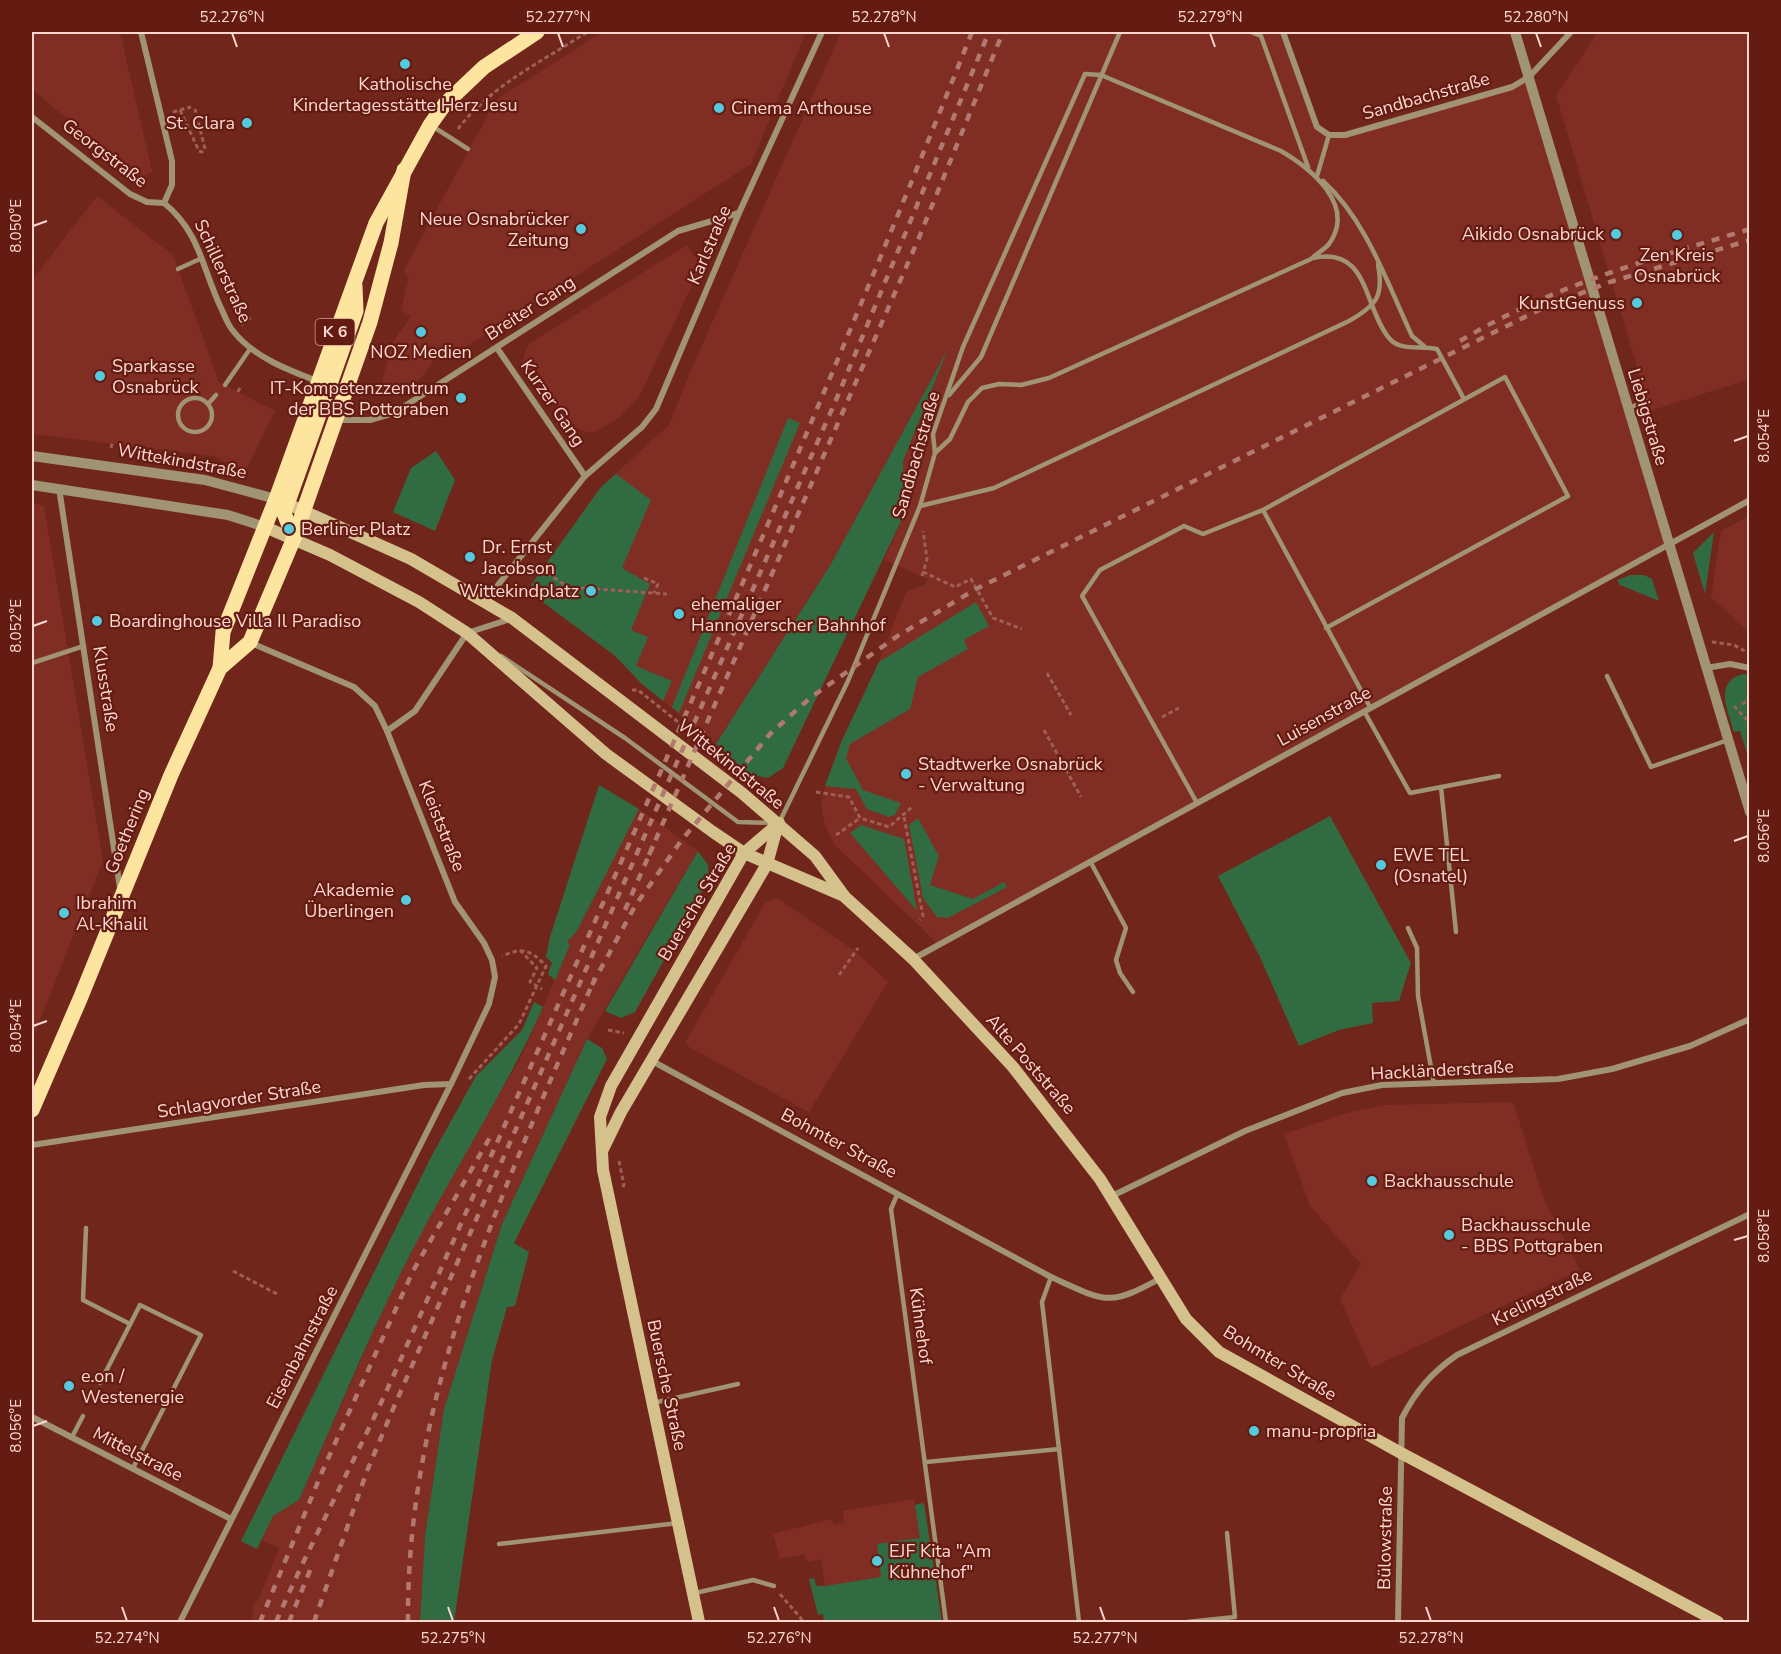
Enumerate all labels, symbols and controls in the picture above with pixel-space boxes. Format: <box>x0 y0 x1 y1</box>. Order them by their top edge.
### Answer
text: 52.276°N <box>199 7 265 27</box>
text: 52.277°N <box>525 7 591 27</box>
text: 52.278°N <box>851 7 917 27</box>
text: 52.279°N <box>1177 7 1243 27</box>
text: 52.280°N <box>1503 7 1569 27</box>
marker: Katholische Kindertagesstätte Herz Jesu <box>398 57 412 71</box>
street label: Sandbachstraße <box>1360 66 1492 126</box>
place label: Katholische Kindertagesstätte Herz Jesu <box>292 72 518 117</box>
place label: Cinema Arthouse <box>731 96 872 120</box>
marker: Cinema Arthouse <box>712 101 726 115</box>
place label: St. Clara <box>166 111 235 135</box>
street label: Georgstraße <box>57 113 153 193</box>
marker: St. Clara <box>240 116 254 130</box>
text: 8.050°E <box>6 199 26 253</box>
street label: Karlstraße <box>682 202 736 288</box>
place label: Neue Osnabrücker Zeitung <box>419 207 570 252</box>
street label: Schillerstraße <box>189 215 257 327</box>
marker: Neue Osnabrücker Zeitung <box>574 222 588 236</box>
place label: Aikido Osnabrück <box>1462 222 1605 246</box>
marker: Aikido Osnabrück <box>1609 227 1623 241</box>
marker: Zen Kreis Osnabrück <box>1670 228 1684 242</box>
place label: Zen Kreis Osnabrück <box>1634 243 1721 288</box>
street label: Breiter Gang <box>480 270 580 346</box>
place label: KunstGenuss <box>1518 291 1625 315</box>
marker: KunstGenuss <box>1630 296 1644 310</box>
road number: K 6 <box>316 319 354 345</box>
marker: NOZ Medien <box>414 325 428 339</box>
place label: NOZ Medien <box>370 340 472 364</box>
place label: Sparkasse Osnabrück <box>112 354 200 399</box>
street label: Kurzer Gang <box>515 355 591 451</box>
street label: Liebigstraße <box>1622 366 1674 468</box>
marker: Sparkasse Osnabrück <box>93 369 107 383</box>
place label: IT-Kompetenzzentrum der BBS Pottgraben <box>270 376 449 421</box>
street label: Sandbachstraße <box>886 389 946 521</box>
marker: IT-Kompetenzzentrum der BBS Pottgraben <box>454 391 468 405</box>
text: 8.054°E <box>1754 409 1774 463</box>
street label: Wittekindstraße <box>115 438 249 484</box>
place label: Berliner Platz <box>301 517 410 541</box>
marker: Berliner Platz <box>282 522 296 536</box>
place label: Dr. Ernst Jacobson <box>481 535 555 580</box>
marker: Dr. Ernst Jacobson <box>463 550 477 564</box>
place label: Wittekindplatz <box>459 579 579 603</box>
marker: Wittekindplatz <box>584 584 598 598</box>
place label: ehemaliger Hannoverscher Bahnhof <box>691 592 887 637</box>
text: 8.052°E <box>6 599 26 653</box>
marker: ehemaliger Hannoverscher Bahnhof <box>672 607 686 621</box>
place label: Boardinghouse Villa Il Paradiso <box>109 609 361 633</box>
marker: Boardinghouse Villa Il Paradiso <box>90 614 104 628</box>
street label: Klusstraße <box>87 644 125 734</box>
street label: Luisenstraße <box>1273 680 1375 752</box>
street label: Wittekindstraße <box>672 713 790 815</box>
place label: Stadtwerke Osnabrück - Verwaltung <box>918 752 1103 797</box>
marker: Stadtwerke Osnabrück - Verwaltung <box>899 767 913 781</box>
street label: Kleiststraße <box>413 777 471 875</box>
street label: Goethering <box>99 785 155 877</box>
text: 8.056°E <box>1754 809 1774 863</box>
street label: Buersche Straße <box>652 839 742 965</box>
place label: EWE TEL (Osnatel) <box>1393 843 1470 888</box>
marker: EWE TEL (Osnatel) <box>1374 858 1388 872</box>
place label: Akademie Überlingen <box>304 878 394 923</box>
place label: Ibrahim Al-Khalil <box>76 891 148 936</box>
marker: Akademie Überlingen <box>399 893 413 907</box>
marker: Ibrahim Al-Khalil <box>57 906 71 920</box>
text: 8.054°E <box>6 999 26 1053</box>
street label: Alte Poststraße <box>981 1009 1081 1119</box>
street label: Hackländerstraße <box>1370 1054 1514 1086</box>
street label: Schlagvorder Straße <box>155 1074 323 1124</box>
street label: Bohmter Straße <box>777 1102 901 1184</box>
place label: Backhausschule <box>1384 1169 1514 1193</box>
marker: Backhausschule <box>1365 1174 1379 1188</box>
text: 8.058°E <box>1754 1209 1774 1263</box>
place label: Backhausschule - BBS Pottgraben <box>1461 1213 1603 1258</box>
marker: Backhausschule - BBS Pottgraben <box>1442 1228 1456 1242</box>
street label: Krelingstraße <box>1488 1262 1596 1332</box>
street label: Eisenbahnstraße <box>261 1281 343 1413</box>
street label: Kühnehof <box>904 1286 938 1367</box>
street label: Buersche Straße <box>641 1317 693 1453</box>
street label: Bohmter Straße <box>1219 1320 1341 1406</box>
place label: e.on / Westenergie <box>81 1364 184 1409</box>
marker: e.on / Westenergie <box>62 1379 76 1393</box>
text: 8.056°E <box>6 1399 26 1453</box>
place label: manu-propria <box>1266 1419 1376 1443</box>
street label: Mittelstraße <box>89 1421 187 1487</box>
marker: manu-propria <box>1247 1424 1261 1438</box>
street label: Bülowstraße <box>1372 1486 1398 1590</box>
place label: EJF Kita "Am Kühnehof" <box>889 1539 991 1584</box>
marker: EJF Kita "Am Kühnehof" <box>870 1554 884 1568</box>
text: 52.274°N <box>94 1628 160 1648</box>
text: 52.275°N <box>420 1628 486 1648</box>
text: 52.276°N <box>746 1628 812 1648</box>
text: 52.277°N <box>1072 1628 1138 1648</box>
text: 52.278°N <box>1398 1628 1464 1648</box>

